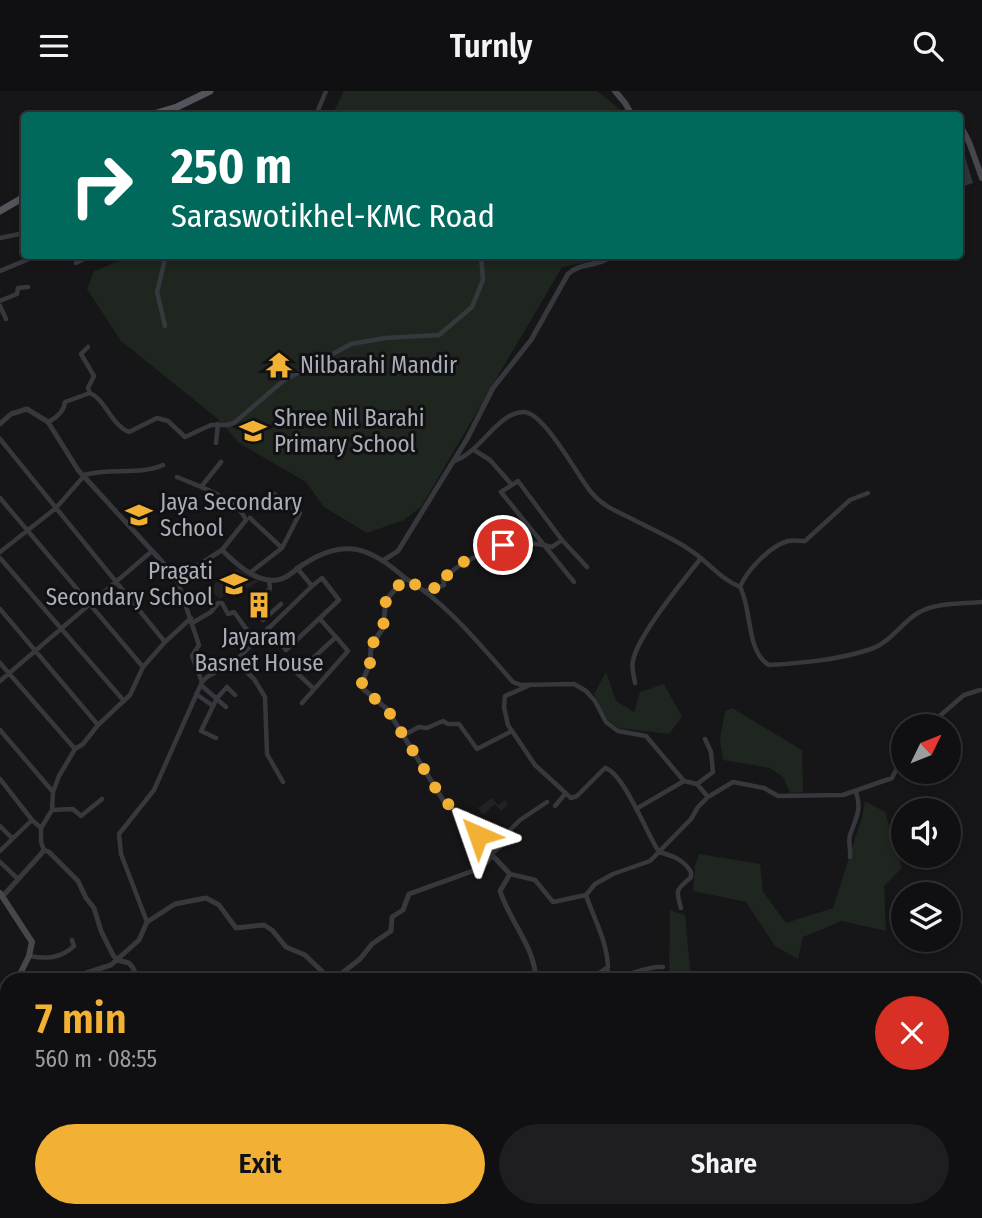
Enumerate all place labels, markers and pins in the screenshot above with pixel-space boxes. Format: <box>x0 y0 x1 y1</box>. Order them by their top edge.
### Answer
temple icon: Nilbarahi Mandir <box>264 350 294 380</box>
place label: Nilbarahi Mandir <box>300 351 457 379</box>
place label: Shree Nil Barahi Primary School <box>274 404 425 458</box>
school or university icon: Shree Nil Barahi Primary School <box>238 416 268 446</box>
place label: Jaya Secondary School <box>160 488 303 542</box>
school or university icon: Jaya Secondary School <box>124 500 154 530</box>
pin <box>473 515 533 575</box>
place label: Pragati Secondary School <box>46 557 213 611</box>
school or university icon: Pragati Secondary School <box>219 569 249 599</box>
building icon: Jayaram Basnet House <box>244 590 274 620</box>
place label: Jayaram Basnet House <box>194 623 324 677</box>

